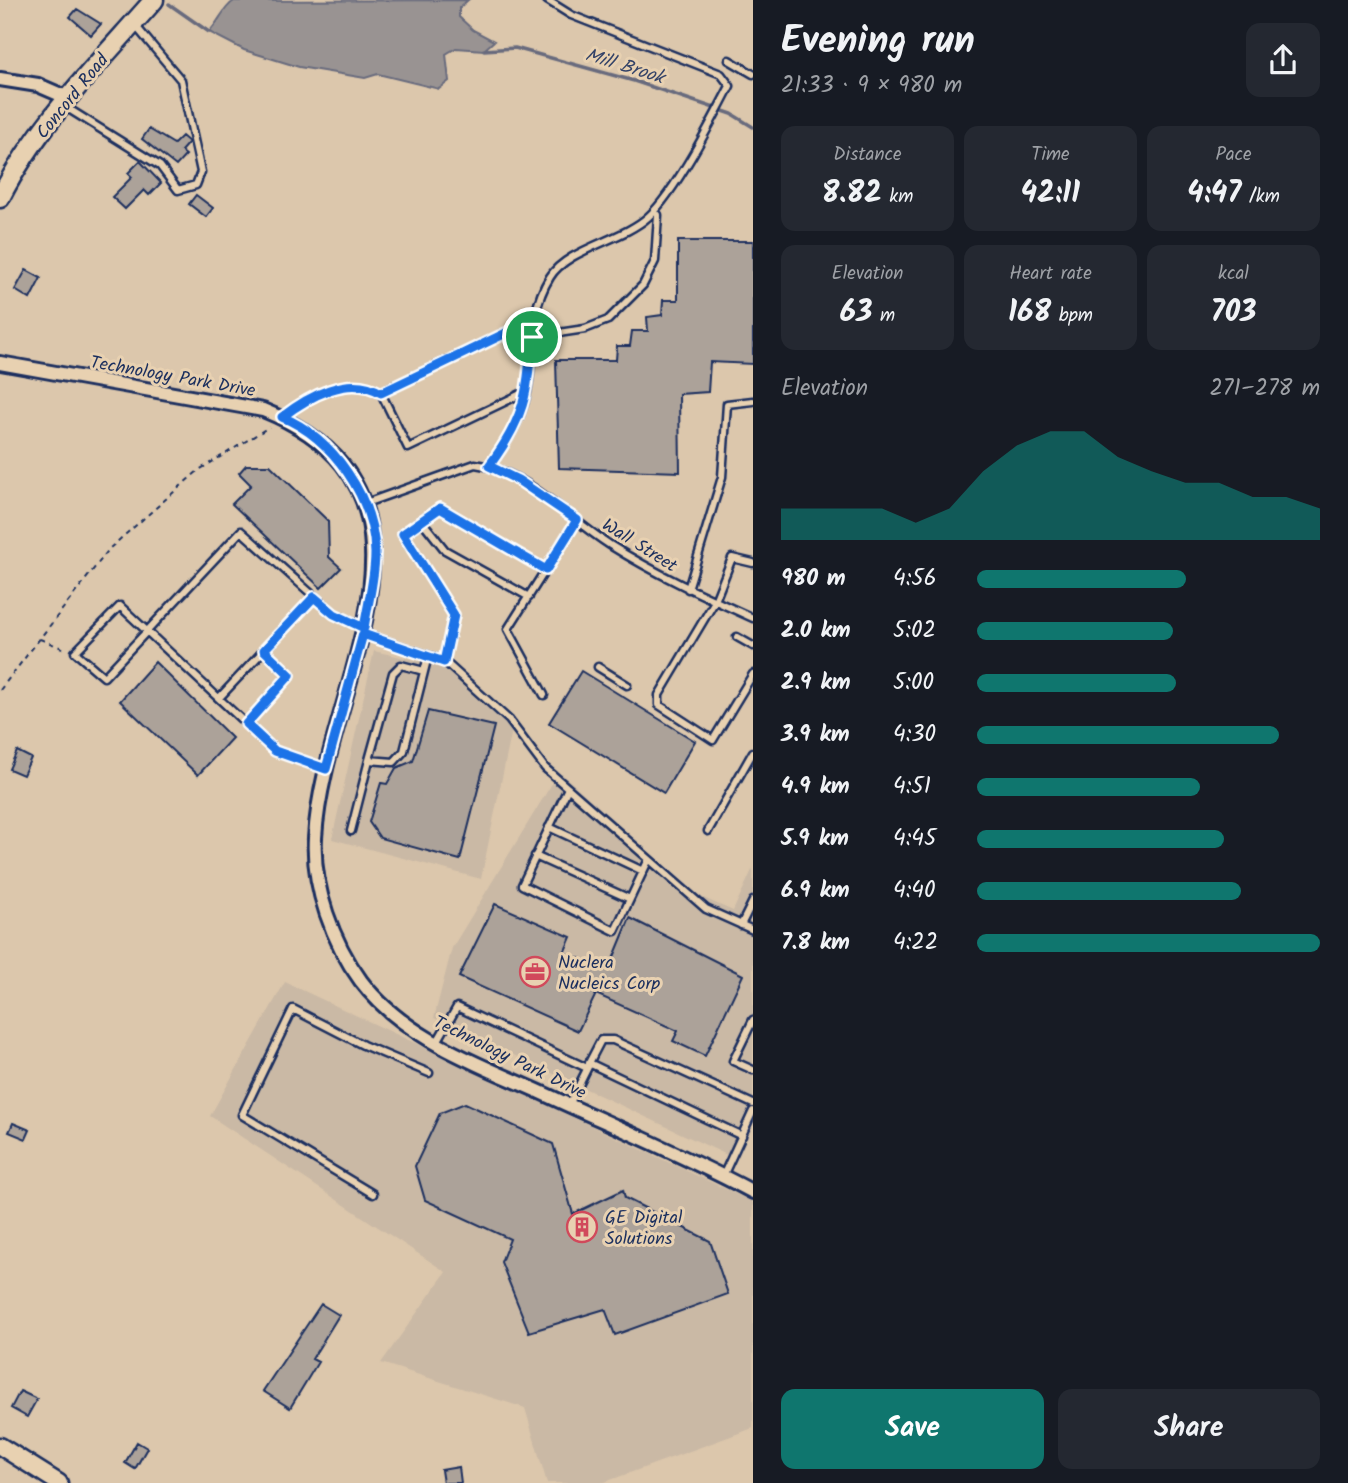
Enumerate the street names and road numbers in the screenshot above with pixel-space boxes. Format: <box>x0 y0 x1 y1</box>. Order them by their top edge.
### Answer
street label: Concord Road <box>30 47 117 146</box>
street label: Technology Park Drive <box>88 349 258 406</box>
street label: Wall Street <box>596 512 683 581</box>
street label: Technology Park Drive <box>428 1009 591 1108</box>

